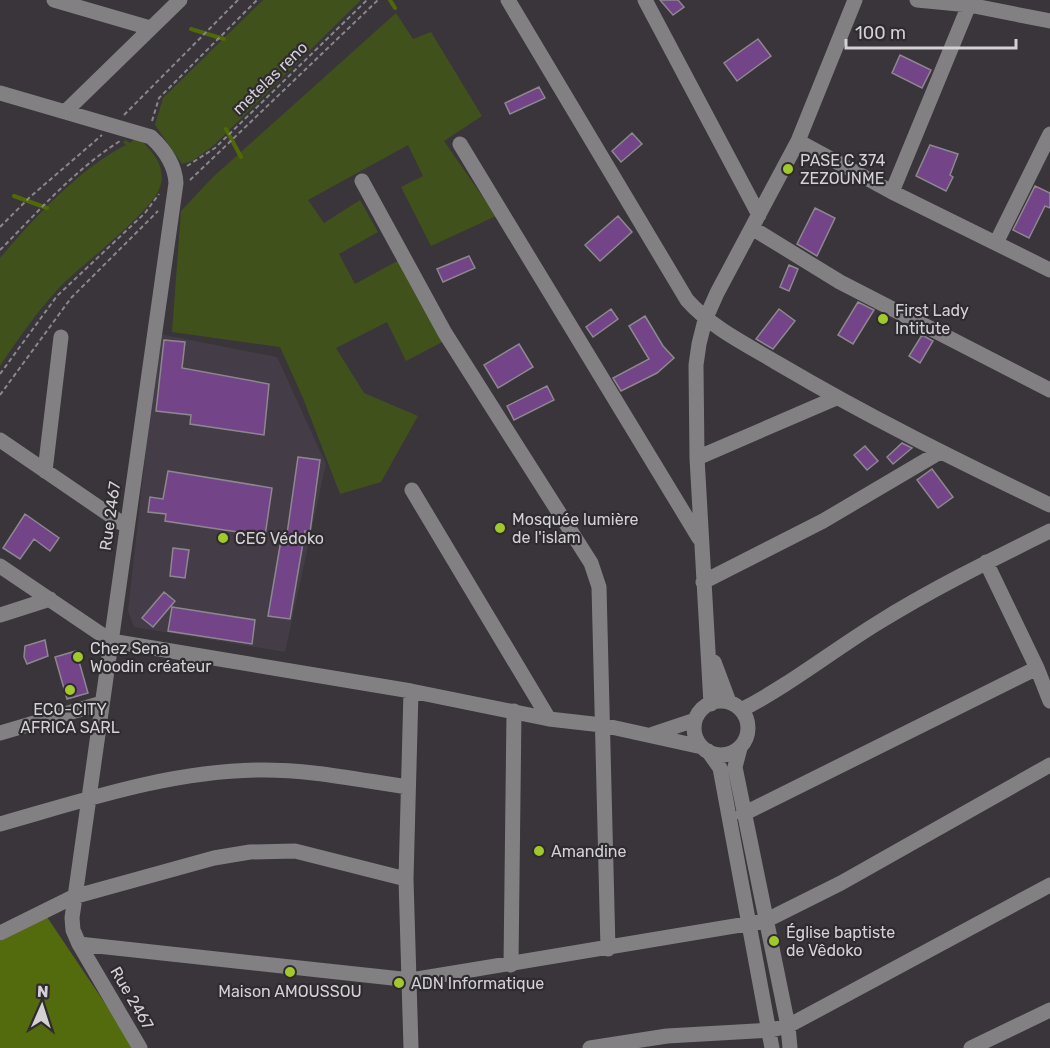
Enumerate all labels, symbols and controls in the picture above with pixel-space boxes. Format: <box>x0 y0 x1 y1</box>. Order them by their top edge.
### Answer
scale bar <box>846 12 1016 50</box>
text: 100 m <box>855 22 906 44</box>
street label: metelas reno <box>229 38 311 118</box>
place label: PASE C 374 ZEZOUNME <box>800 151 886 188</box>
marker: PASE C 374 ZEZOUNME <box>781 162 795 176</box>
place label: First Lady Intitute <box>895 301 969 338</box>
marker: First Lady Intitute <box>876 312 890 326</box>
street label: Rue 2467 <box>96 480 124 552</box>
place label: Mosquée lumière de l'islam <box>512 510 639 547</box>
marker: Mosquée lumière de l'islam <box>493 521 507 535</box>
place label: CEG Védoko <box>235 529 324 548</box>
marker: CEG Védoko <box>216 531 230 545</box>
place label: Chez Sena Woodin créateur <box>90 639 211 676</box>
marker: Chez Sena Woodin créateur <box>71 650 85 664</box>
marker: ECO-CITY AFRICA SARL <box>63 683 77 697</box>
place label: ECO-CITY AFRICA SARL <box>20 700 120 737</box>
place label: Amandine <box>551 842 627 861</box>
marker: Amandine <box>532 844 546 858</box>
place label: Église baptiste de Vêdoko <box>786 923 895 960</box>
marker: Église baptiste de Vêdoko <box>767 934 781 948</box>
street label: Rue 2467 <box>106 963 158 1033</box>
marker: Maison AMOUSSOU <box>283 965 297 979</box>
place label: ADN Informatique <box>411 974 544 993</box>
north arrow <box>12 976 72 1036</box>
marker: ADN Informatique <box>392 976 406 990</box>
text: N <box>37 982 49 1001</box>
place label: Maison AMOUSSOU <box>218 982 362 1001</box>

